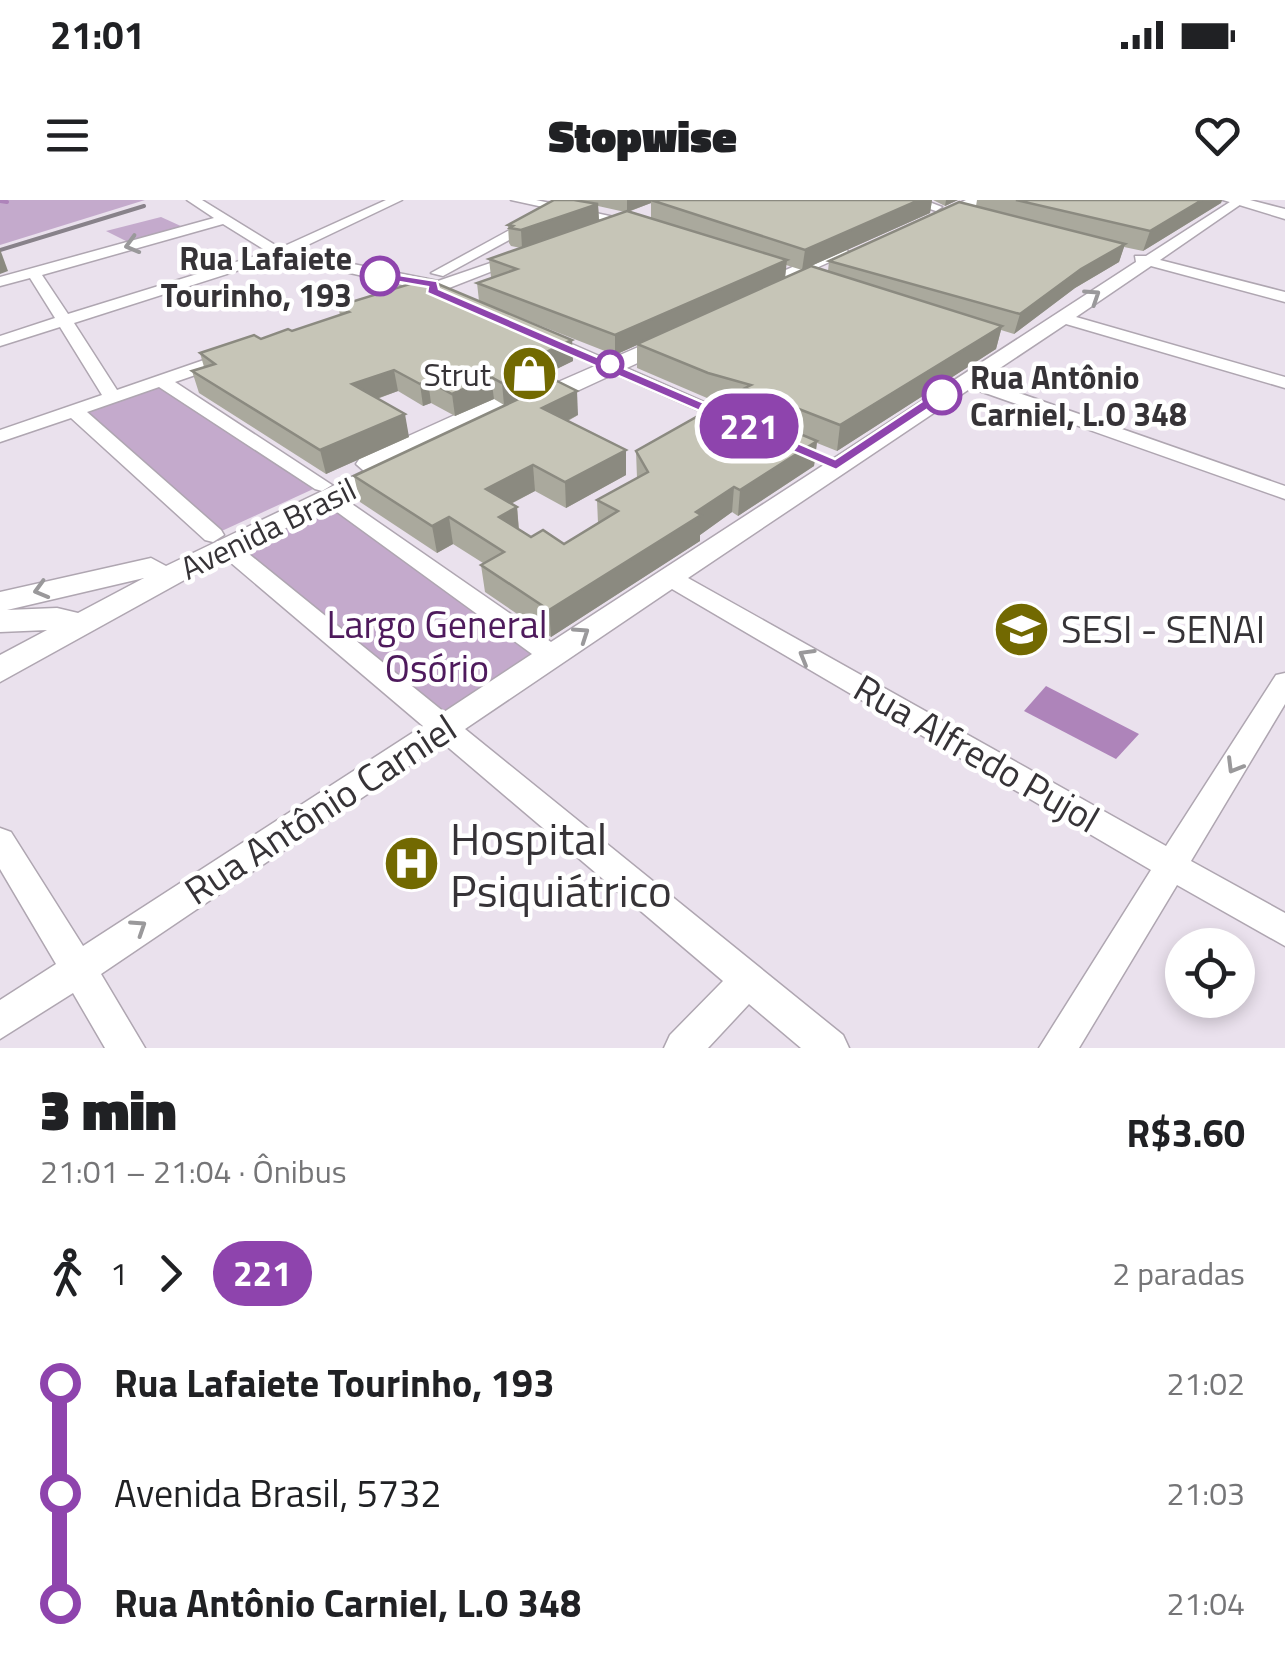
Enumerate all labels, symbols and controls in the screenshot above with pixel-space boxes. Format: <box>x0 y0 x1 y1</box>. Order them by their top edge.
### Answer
text: 21:01 <box>50 6 145 64</box>
text: Stopwise <box>548 101 737 169</box>
icon: menu <box>40 108 95 163</box>
icon: heart <box>1190 108 1245 163</box>
one-way arrow <box>124 234 141 255</box>
place label: Rua Lafaiete Tourinho, 193 <box>161 234 352 319</box>
marker: Rua Lafaiete Tourinho, 193 <box>361 257 399 295</box>
one-way arrow <box>1083 289 1101 308</box>
shop icon: Strut <box>500 344 560 404</box>
place label: Strut <box>423 350 491 398</box>
unlabelled marker <box>597 351 623 377</box>
place label: Rua Antônio Carniel, L.O 348 <box>970 353 1187 438</box>
marker: Rua Antônio Carniel, L.O 348 <box>923 376 961 414</box>
line badge: 221 <box>692 394 806 458</box>
text: 221 <box>720 399 778 453</box>
street label: Avenida Brasil <box>172 465 364 591</box>
one-way arrow <box>33 579 50 600</box>
park label: Largo General Osório <box>326 595 548 697</box>
school or university icon: SESI - SENAI <box>992 599 1052 659</box>
place label: SESI - SENAI <box>1061 600 1265 658</box>
one-way arrow <box>571 628 590 646</box>
one-way arrow <box>799 648 817 668</box>
street label: Rua Alfredo Pujol <box>843 659 1111 847</box>
street label: Rua Antônio Carniel <box>173 699 467 919</box>
one-way arrow <box>1228 755 1247 773</box>
place label: Hospital Psiquiátrico <box>450 804 672 924</box>
hospital icon: Hospital Psiquiátrico <box>381 834 441 894</box>
one-way arrow <box>128 921 146 940</box>
map controls <box>1165 928 1255 1018</box>
button: locate <box>1165 928 1255 1018</box>
text: 3 min <box>40 1068 177 1151</box>
text: R$3.60 <box>1127 1104 1245 1162</box>
text: 21:01 – 21:04 · Ônibus <box>40 1147 347 1195</box>
icon: walk <box>40 1246 95 1301</box>
icon: forward <box>143 1246 198 1301</box>
text: 221 <box>233 1246 292 1300</box>
text: 1 <box>110 1249 128 1297</box>
text: 2 paradas <box>1112 1249 1245 1297</box>
text: Rua Lafaiete Tourinho, 193 <box>114 1354 554 1412</box>
text: 21:02 <box>1166 1359 1245 1407</box>
text: Avenida Brasil, 5732 <box>114 1464 442 1522</box>
text: 21:03 <box>1166 1469 1245 1517</box>
text: Rua Antônio Carniel, L.O 348 <box>114 1574 581 1632</box>
text: 21:04 <box>1166 1579 1245 1627</box>

